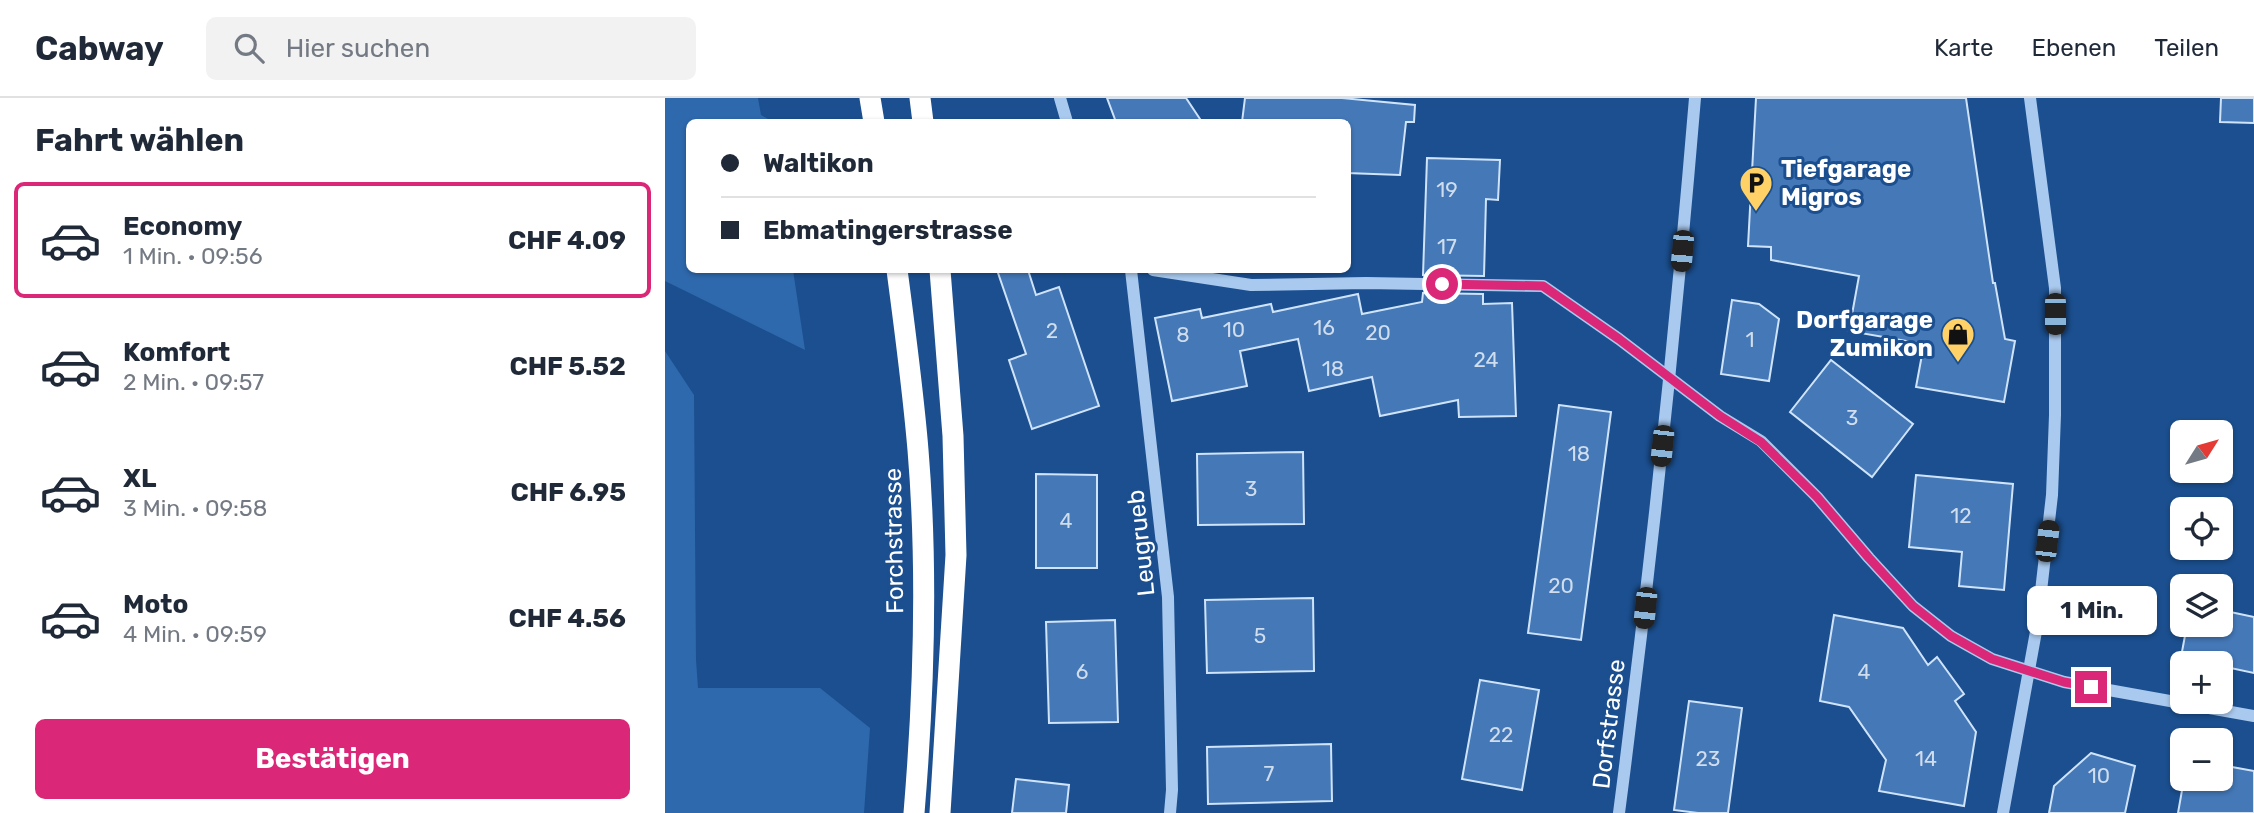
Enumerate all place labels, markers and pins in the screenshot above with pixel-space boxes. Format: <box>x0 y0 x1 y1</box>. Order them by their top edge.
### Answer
place label: Tiefgarage Migros <box>1781 155 1911 211</box>
parking icon: Tiefgarage Migros <box>1737 164 1775 213</box>
place label: Dorfgarage Zumikon <box>1796 306 1933 362</box>
shop icon: Dorfgarage Zumikon <box>1939 315 1977 364</box>

